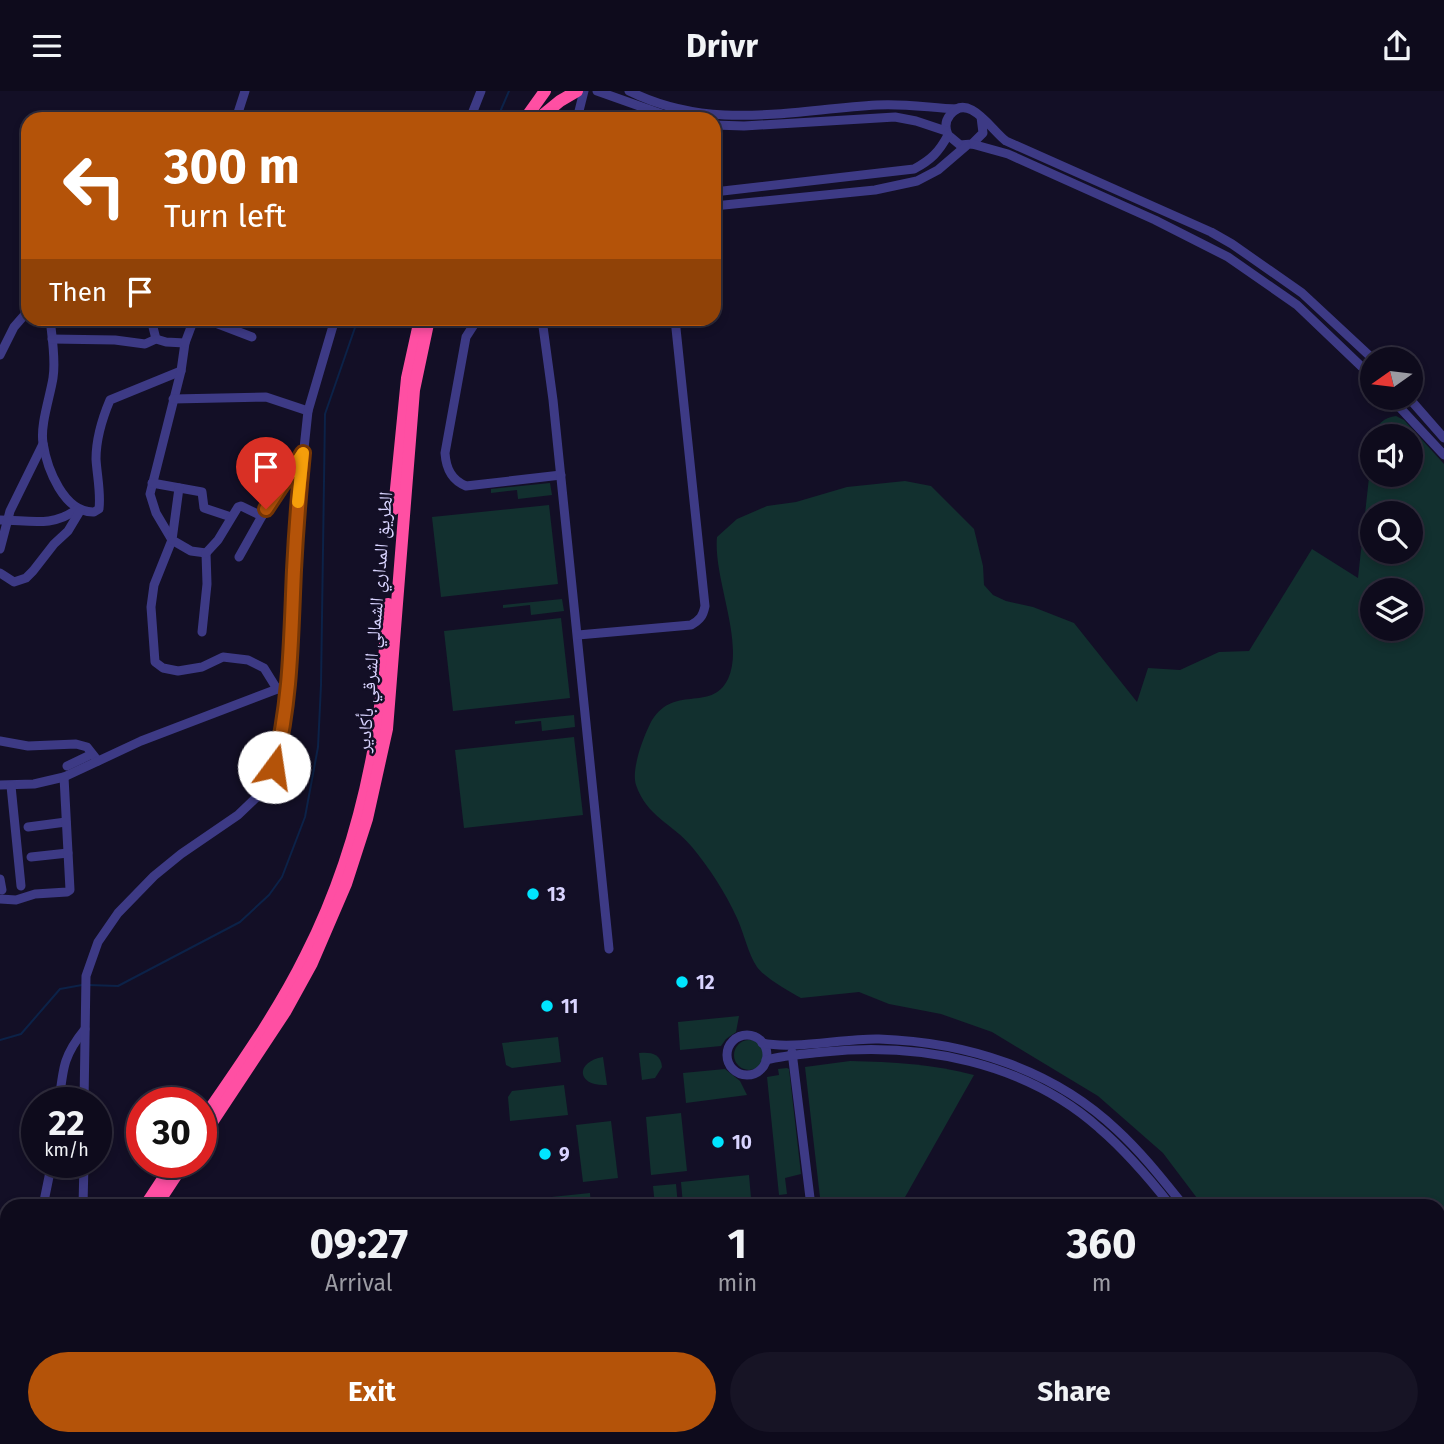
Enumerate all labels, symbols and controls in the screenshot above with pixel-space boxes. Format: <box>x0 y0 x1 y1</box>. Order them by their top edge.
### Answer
icon: menu <box>28 27 66 65</box>
text: Drivr <box>686 27 758 65</box>
icon: share <box>1378 27 1416 65</box>
text: 300 m <box>164 137 300 196</box>
icon: left <box>49 140 140 231</box>
text: Turn left <box>164 197 286 235</box>
icon: arrive <box>121 273 159 311</box>
text: Then <box>49 277 107 308</box>
north arrow <box>1360 347 1423 409</box>
map controls <box>1360 347 1423 641</box>
button: sound <box>1360 424 1423 487</box>
pin <box>236 437 296 509</box>
icon: arrive <box>247 448 285 486</box>
street label: الطريق المداري الشمالي الشرقي بأكادير <box>352 491 401 755</box>
button: search <box>1360 501 1423 564</box>
button: layers <box>1360 578 1423 641</box>
position arrow <box>237 730 311 804</box>
place label: 13 <box>547 883 566 906</box>
marker: 13 <box>525 886 541 902</box>
place label: 12 <box>696 971 715 994</box>
marker: 12 <box>674 974 690 990</box>
place label: 11 <box>561 995 578 1018</box>
marker: 11 <box>539 998 555 1014</box>
speed limit sign: 30 <box>126 1087 217 1178</box>
text: 22 <box>48 1102 85 1144</box>
place label: 10 <box>732 1131 752 1154</box>
marker: 10 <box>710 1134 726 1150</box>
text: km/h <box>44 1139 89 1161</box>
place label: 9 <box>559 1143 570 1166</box>
marker: 9 <box>537 1146 553 1162</box>
text: 09:27 <box>309 1219 408 1269</box>
text: 1 <box>728 1219 747 1269</box>
text: 360 <box>1067 1219 1137 1269</box>
text: Arrival <box>325 1269 392 1297</box>
text: min <box>717 1269 757 1297</box>
text: m <box>1092 1269 1111 1297</box>
button: Exit <box>28 1352 716 1432</box>
button: Share <box>730 1352 1418 1432</box>

